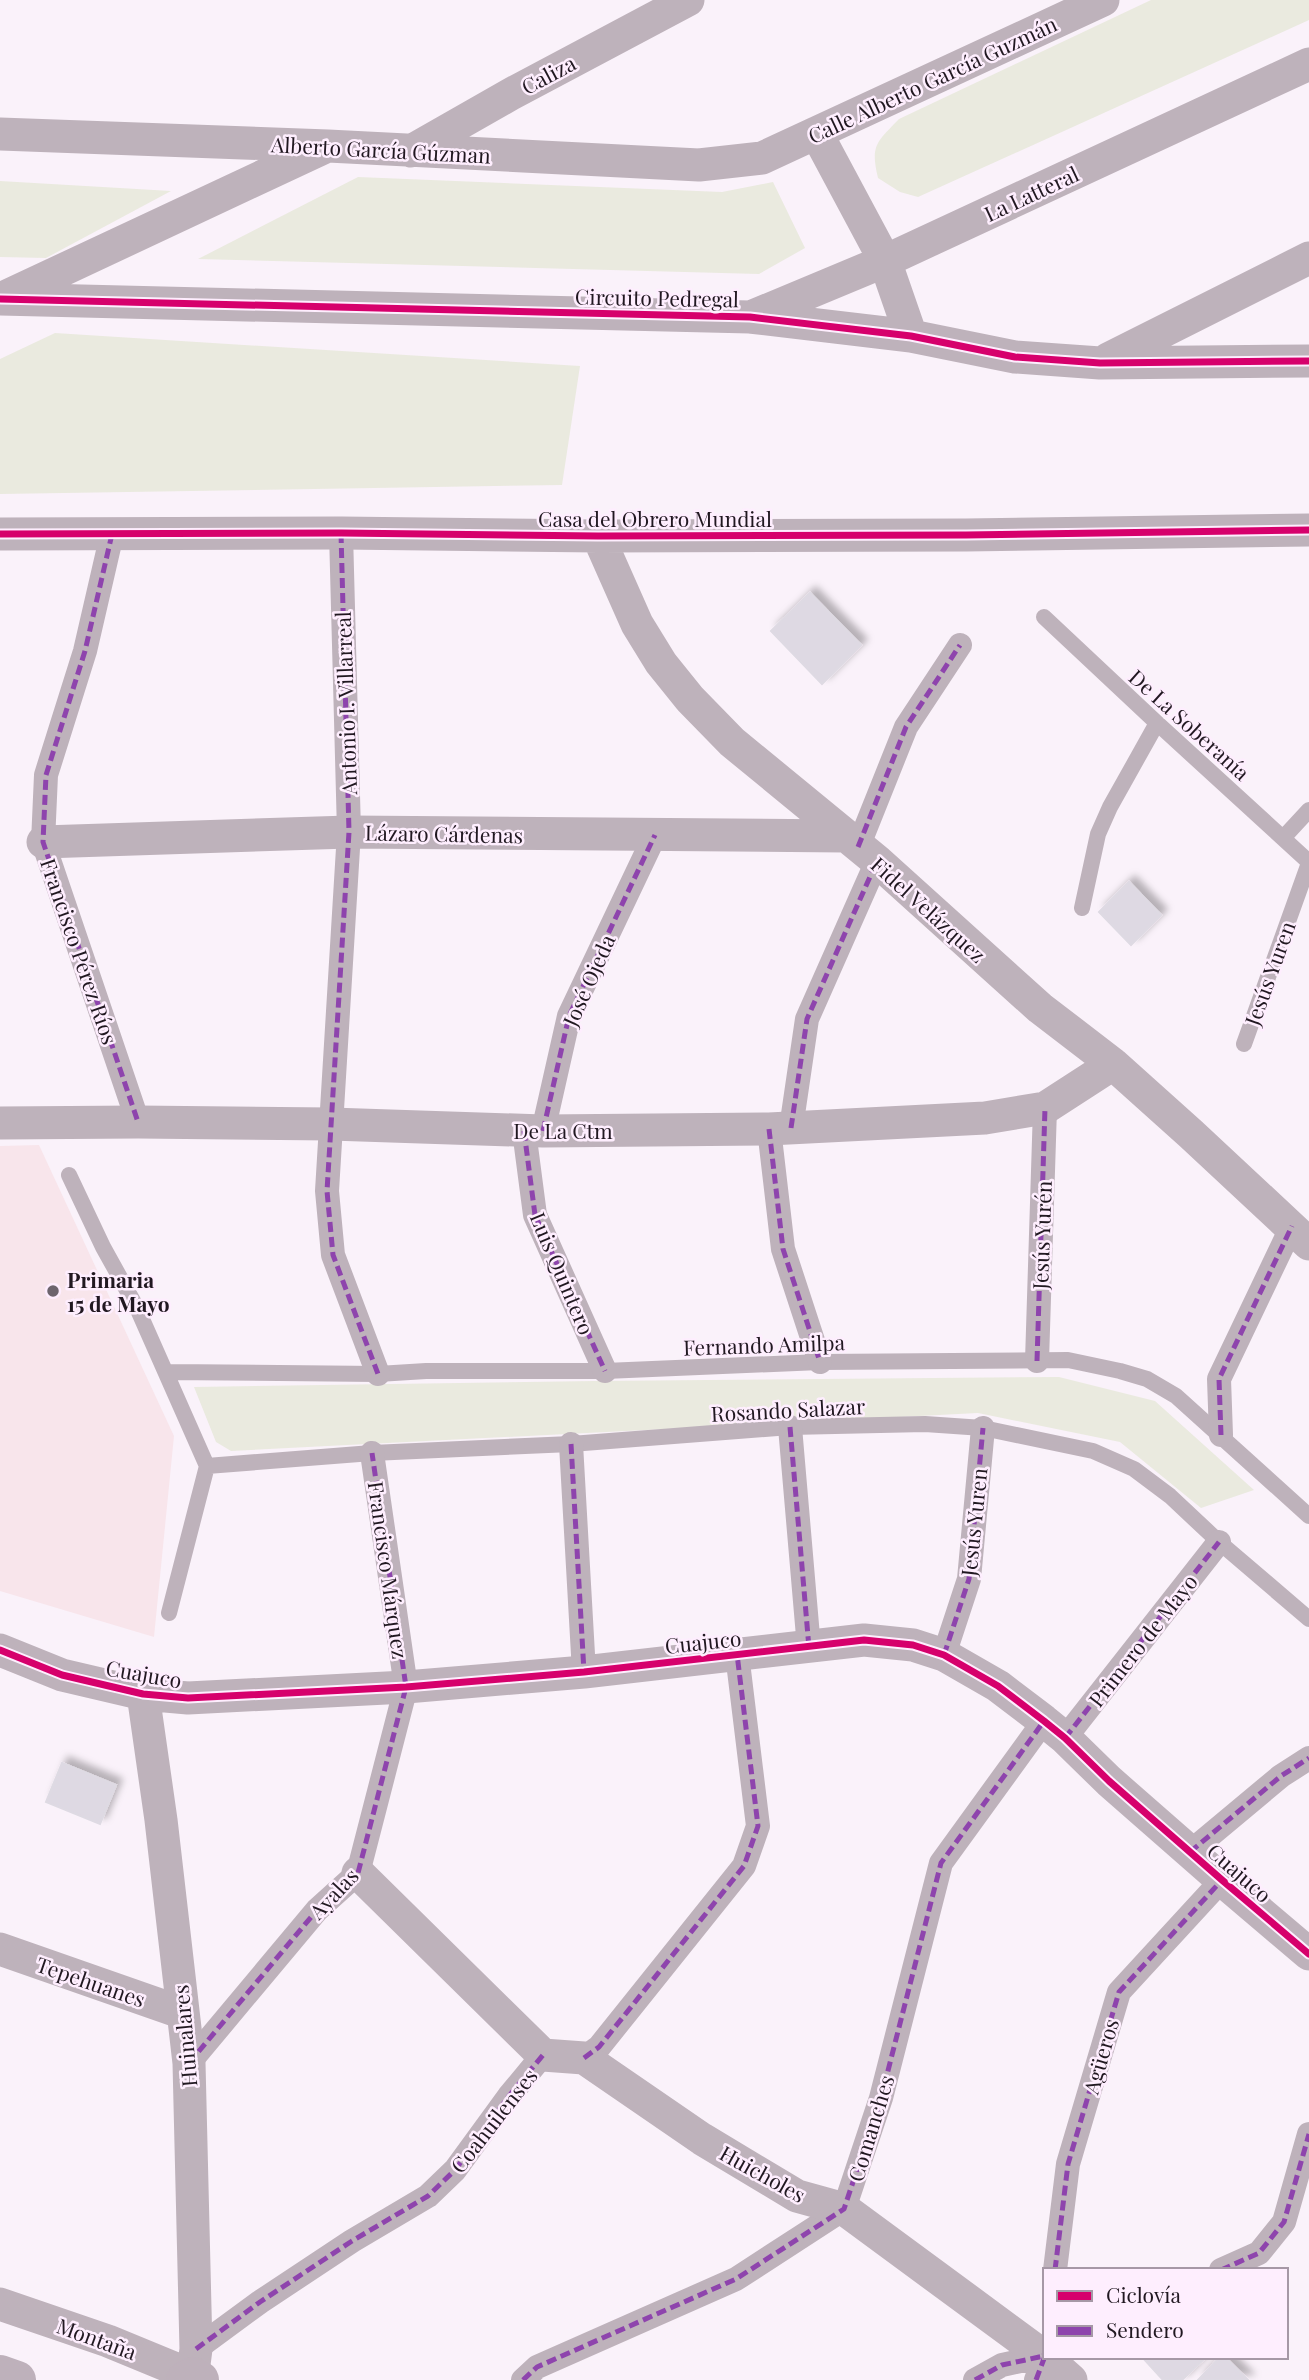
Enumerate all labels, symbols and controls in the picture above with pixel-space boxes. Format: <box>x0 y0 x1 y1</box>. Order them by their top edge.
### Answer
street label: Calle Alberto García Guzmán <box>803 9 1061 149</box>
street label: Caliza <box>516 48 580 100</box>
street label: Alberto García Gúzman <box>270 129 492 169</box>
street label: La Latteral <box>979 159 1083 227</box>
street label: Circuito Pedregal <box>575 282 739 312</box>
street label: Casa del Obrero Mundial <box>538 504 772 532</box>
street label: Antonio I. Villarreal <box>328 611 362 796</box>
street label: De La Soberanía <box>1124 662 1257 786</box>
street label: Lázaro Cárdenas <box>365 818 523 848</box>
street label: Fidel Velázquez <box>866 850 992 968</box>
street label: Francisco Pérez Ríos <box>35 854 125 1048</box>
street label: Jesús Yuren <box>1237 917 1301 1030</box>
street label: José Ojeda <box>555 929 621 1031</box>
street label: De La Ctm <box>513 1116 613 1144</box>
street label: Jesús Yurén <box>1025 1180 1057 1291</box>
street label: Luis Quintero <box>525 1208 601 1338</box>
place label: Primaria 15 de Mayo <box>67 1265 170 1317</box>
marker: Primaria 15 de Mayo <box>45 1283 61 1299</box>
street label: Fernando Amilpa <box>683 1327 846 1361</box>
street label: Rosando Salazar <box>710 1391 867 1427</box>
street label: Jesús Yuren <box>953 1466 993 1579</box>
street label: Francisco Márquez <box>363 1479 415 1661</box>
street label: Primero de Mayo <box>1081 1568 1203 1712</box>
street label: Cuajuco <box>663 1623 743 1659</box>
street label: Cuajuco <box>104 1653 184 1693</box>
street label: Cuajuco <box>1202 1836 1278 1908</box>
street label: Ayalas <box>302 1862 364 1925</box>
street label: Tepehuanes <box>33 1949 149 2013</box>
street label: Huinalares <box>166 1984 202 2088</box>
street label: Agüeros <box>1076 2015 1124 2098</box>
street label: Coahuilenses <box>443 2062 543 2178</box>
street label: Comanches <box>841 2071 899 2185</box>
street label: Huicholes <box>715 2138 811 2208</box>
legend <box>1043 2268 1288 2359</box>
text: Ciclovía <box>1106 2280 1181 2308</box>
street label: Montaña <box>53 2311 141 2366</box>
text: Sendero <box>1106 2315 1184 2343</box>

